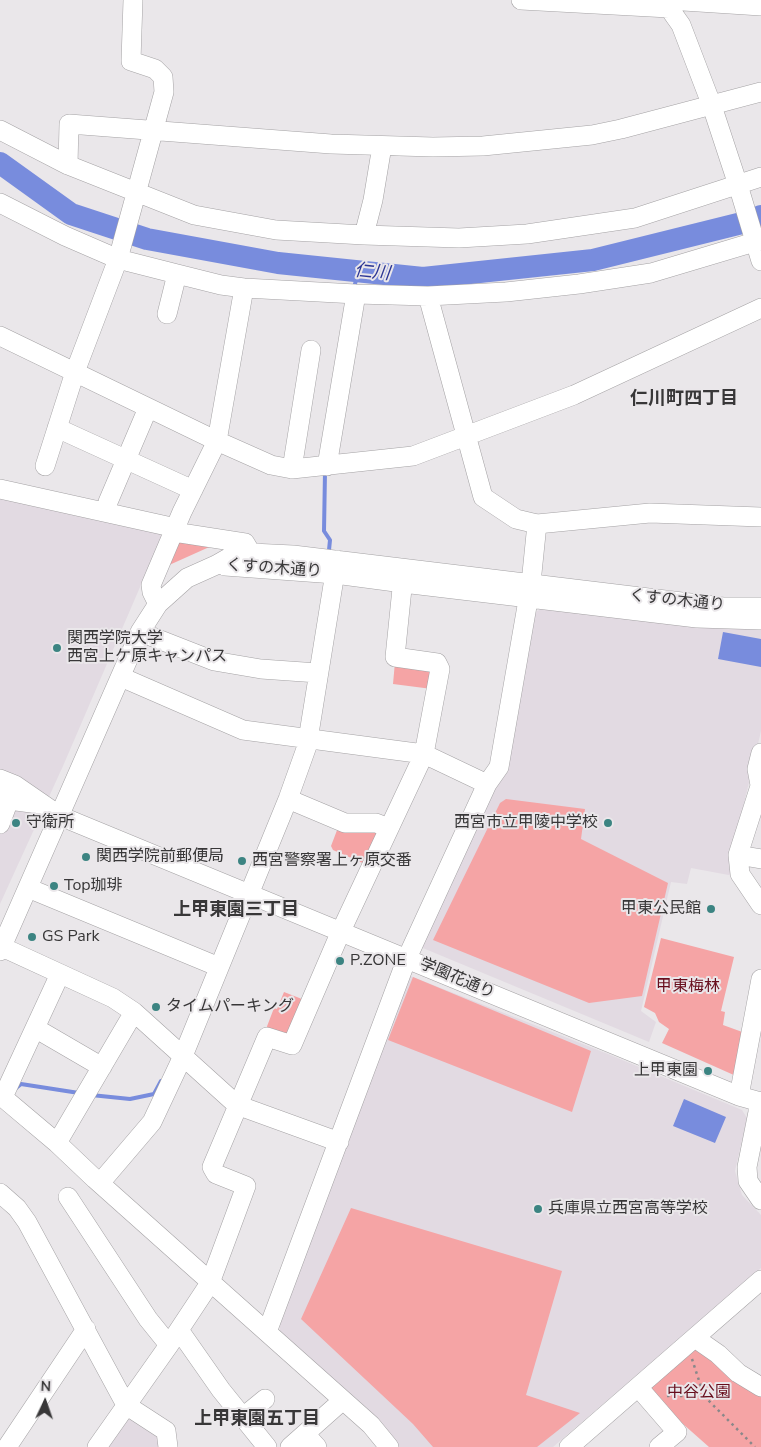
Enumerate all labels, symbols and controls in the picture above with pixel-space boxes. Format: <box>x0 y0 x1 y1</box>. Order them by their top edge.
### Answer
water label: 仁川 <box>353 260 391 286</box>
district label: 仁川町四丁目 <box>630 389 738 411</box>
street label: くすの木通り <box>225 556 323 582</box>
street label: くすの木通り <box>628 586 726 616</box>
place label: 関西学院大学 西宮上ケ原キャンパス <box>67 629 227 667</box>
marker: 関西学院大学 西宮上ケ原キャンパス <box>51 642 63 654</box>
place label: 守衛所 <box>26 813 74 833</box>
place label: 西宮市立甲陵中学校 <box>454 813 598 833</box>
marker: 守衛所 <box>10 817 22 829</box>
marker: 西宮市立甲陵中学校 <box>602 817 614 829</box>
place label: 関西学院前郵便局 <box>96 847 224 867</box>
marker: 関西学院前郵便局 <box>80 851 92 863</box>
place label: 西宮警察署上ヶ原交番 <box>252 851 412 871</box>
marker: 西宮警察署上ヶ原交番 <box>236 855 248 867</box>
place label: Top珈琲 <box>64 876 123 896</box>
marker: Top珈琲 <box>48 880 60 892</box>
place label: 甲東公民館 <box>621 899 701 919</box>
district label: 上甲東園三丁目 <box>173 900 299 922</box>
marker: 甲東公民館 <box>705 903 717 915</box>
place label: GS Park <box>42 927 100 947</box>
marker: GS Park <box>26 931 38 943</box>
place label: P.ZONE <box>350 951 406 971</box>
marker: P.ZONE <box>334 955 346 967</box>
street label: 学園花通り <box>416 955 498 1003</box>
park label: 甲東梅林 <box>656 977 720 997</box>
place label: タイムパーキング <box>166 997 294 1017</box>
marker: タイムパーキング <box>150 1001 162 1013</box>
place label: 上甲東園 <box>634 1061 698 1081</box>
marker: 上甲東園 <box>702 1065 714 1077</box>
place label: 兵庫県立西宮高等学校 <box>548 1199 708 1219</box>
marker: 兵庫県立西宮高等学校 <box>532 1203 544 1215</box>
north arrow <box>20 1377 70 1427</box>
text: N <box>40 1377 52 1396</box>
park label: 中谷公園 <box>667 1383 731 1403</box>
district label: 上甲東園五丁目 <box>194 1409 320 1431</box>

